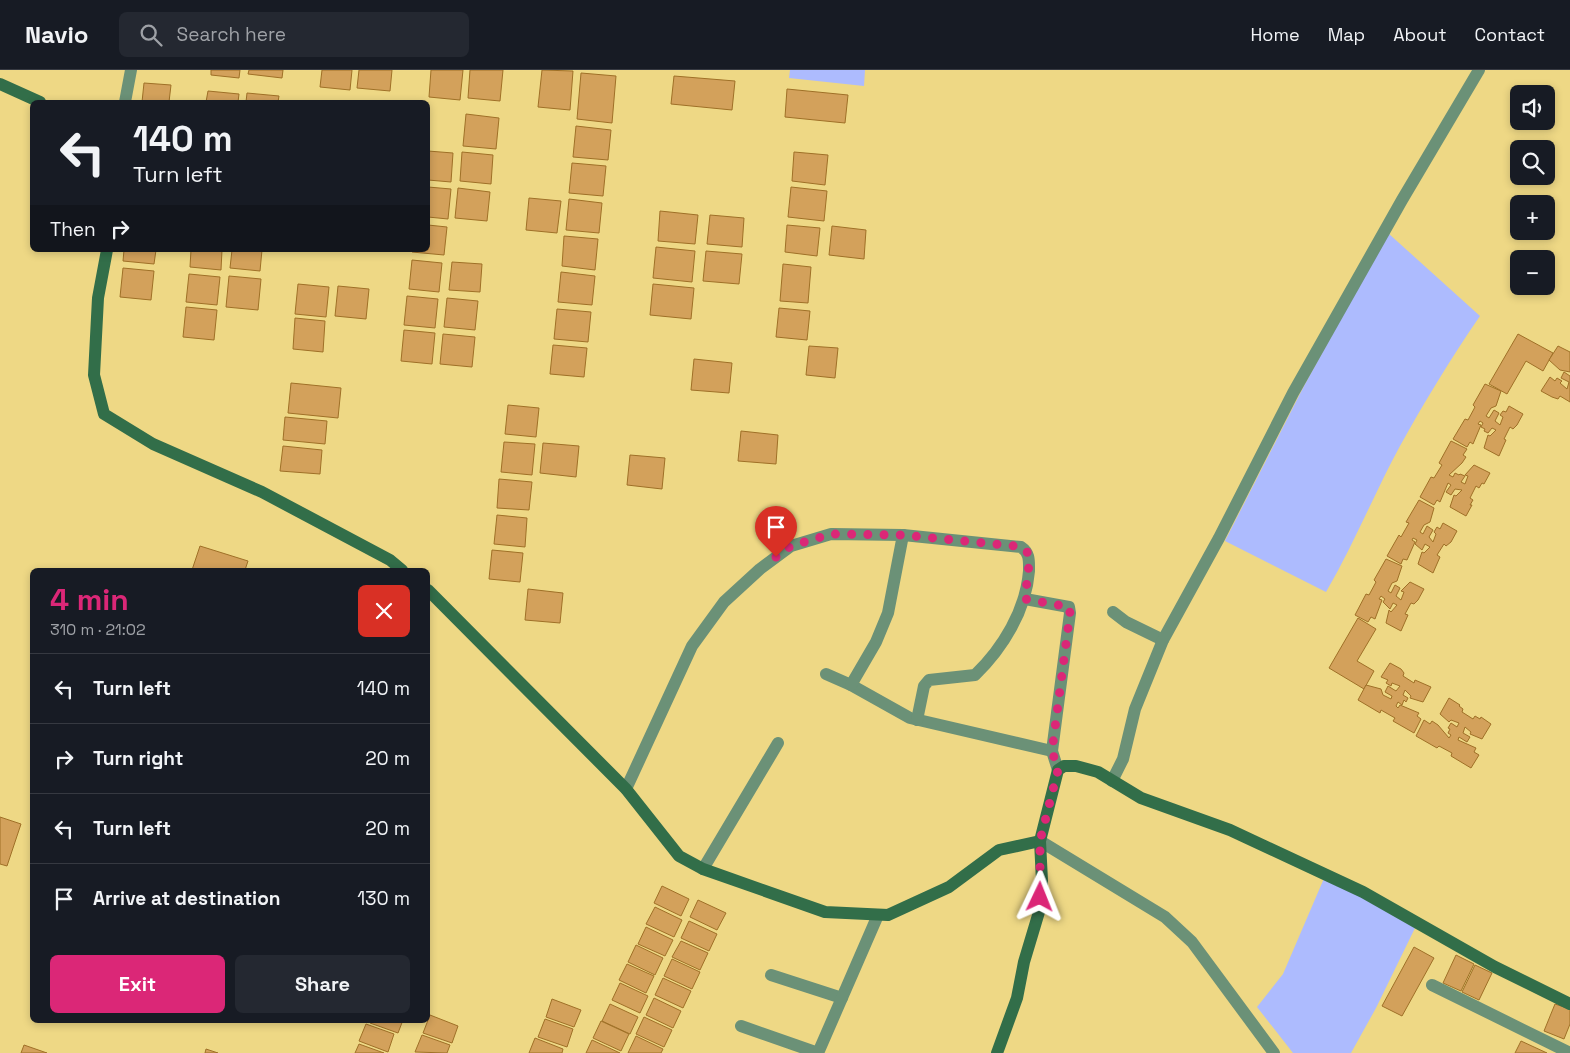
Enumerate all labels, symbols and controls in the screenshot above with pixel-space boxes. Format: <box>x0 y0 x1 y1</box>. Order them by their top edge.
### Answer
search box <box>119 12 469 57</box>
text: Navio <box>25 19 89 50</box>
icon: search <box>137 21 165 49</box>
text: Search here <box>177 22 286 47</box>
text: Home <box>1251 23 1300 46</box>
text: Map <box>1328 23 1365 46</box>
text: About <box>1393 23 1447 46</box>
text: Contact <box>1475 23 1545 46</box>
map controls <box>1510 85 1555 295</box>
button: sound <box>1510 85 1555 130</box>
text: 140 m <box>133 117 233 161</box>
icon: left <box>50 120 115 185</box>
button: search <box>1510 140 1555 185</box>
text: Turn left <box>133 160 223 188</box>
button: + <box>1510 195 1555 240</box>
icon: right <box>106 215 134 243</box>
text: Then <box>50 217 96 242</box>
button: − <box>1510 250 1555 295</box>
pin <box>755 506 797 557</box>
icon: arrive <box>762 513 790 541</box>
text: 4 min <box>50 580 129 619</box>
button: close <box>358 585 410 637</box>
text: 310 m · 21:02 <box>50 619 146 640</box>
icon: left <box>50 675 78 703</box>
text: Turn left <box>93 676 171 701</box>
text: 140 m <box>357 676 410 701</box>
icon: right <box>50 745 78 773</box>
text: Turn right <box>93 746 183 771</box>
text: 20 m <box>365 746 410 771</box>
icon: left <box>50 815 78 843</box>
text: Turn left <box>93 816 171 841</box>
text: 20 m <box>365 816 410 841</box>
position arrow <box>1013 870 1065 922</box>
icon: arrive <box>50 885 78 913</box>
text: Arrive at destination <box>93 886 281 911</box>
text: 130 m <box>357 886 410 911</box>
button: Exit <box>50 955 225 1013</box>
button: Share <box>235 955 410 1013</box>

